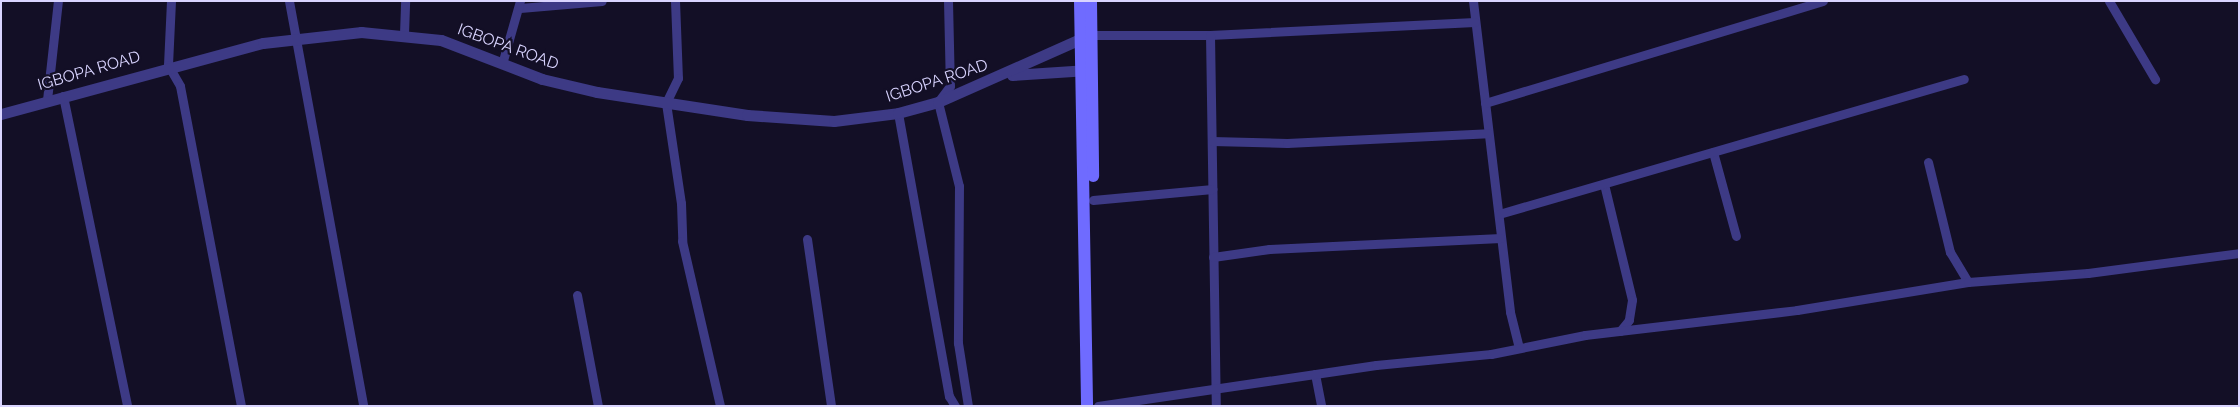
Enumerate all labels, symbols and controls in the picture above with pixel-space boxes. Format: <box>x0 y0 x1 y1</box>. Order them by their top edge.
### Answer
street label: IGBOPA ROAD <box>455 20 561 74</box>
street label: IGBOPA ROAD <box>35 47 143 95</box>
street label: IGBOPA ROAD <box>883 55 991 107</box>

